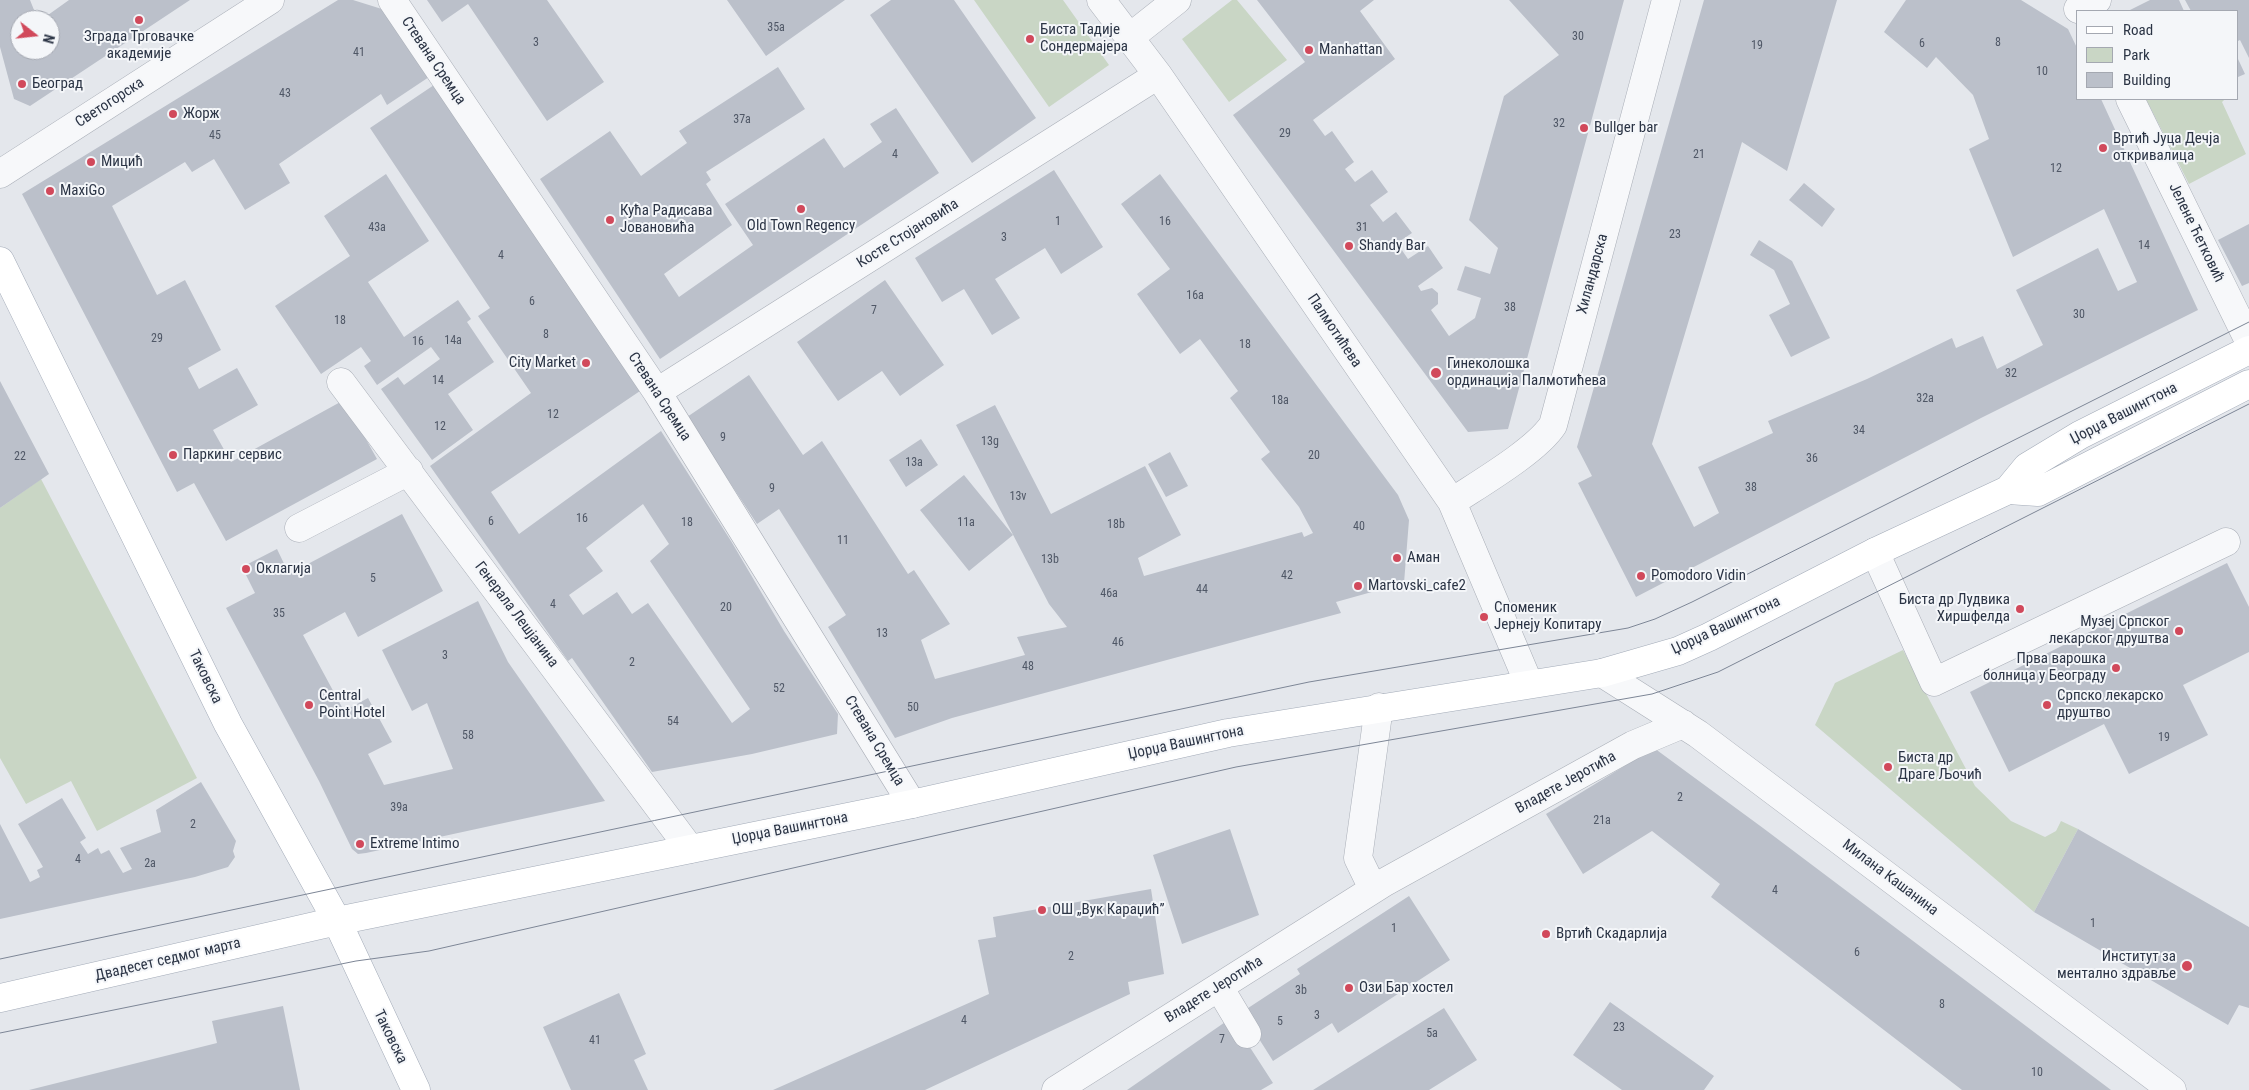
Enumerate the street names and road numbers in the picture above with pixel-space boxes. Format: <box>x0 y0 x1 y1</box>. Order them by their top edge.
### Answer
street label: Стевана Сремца <box>397 14 469 108</box>
street label: Светогорска <box>72 74 148 132</box>
street label: Јелене Ћетковић <box>2164 180 2228 286</box>
street label: Косте Стојановића <box>854 195 962 273</box>
street label: Хиландарска <box>1574 232 1612 316</box>
street label: Палмотићева <box>1303 291 1365 371</box>
street label: Стевана Сремца <box>624 349 694 445</box>
street label: Џорџа Вашингтона <box>2067 379 2181 449</box>
street label: Генерала Лешјанина <box>470 558 562 672</box>
street label: Џорџа Вашингтона <box>1669 593 1783 659</box>
street label: Таковска <box>184 647 226 707</box>
street label: Стевана Сремца <box>840 693 908 789</box>
street label: Џорџа Вашингтона <box>1127 722 1245 764</box>
street label: Владете Јеротића <box>1513 748 1619 818</box>
street label: Џорџа Вашингтона <box>731 809 849 849</box>
street label: Милана Кашанина <box>1838 836 1942 920</box>
street label: Двадесет седмог марта <box>93 934 243 986</box>
street label: Владете Јеротића <box>1162 953 1266 1027</box>
street label: Таковска <box>369 1007 411 1067</box>

